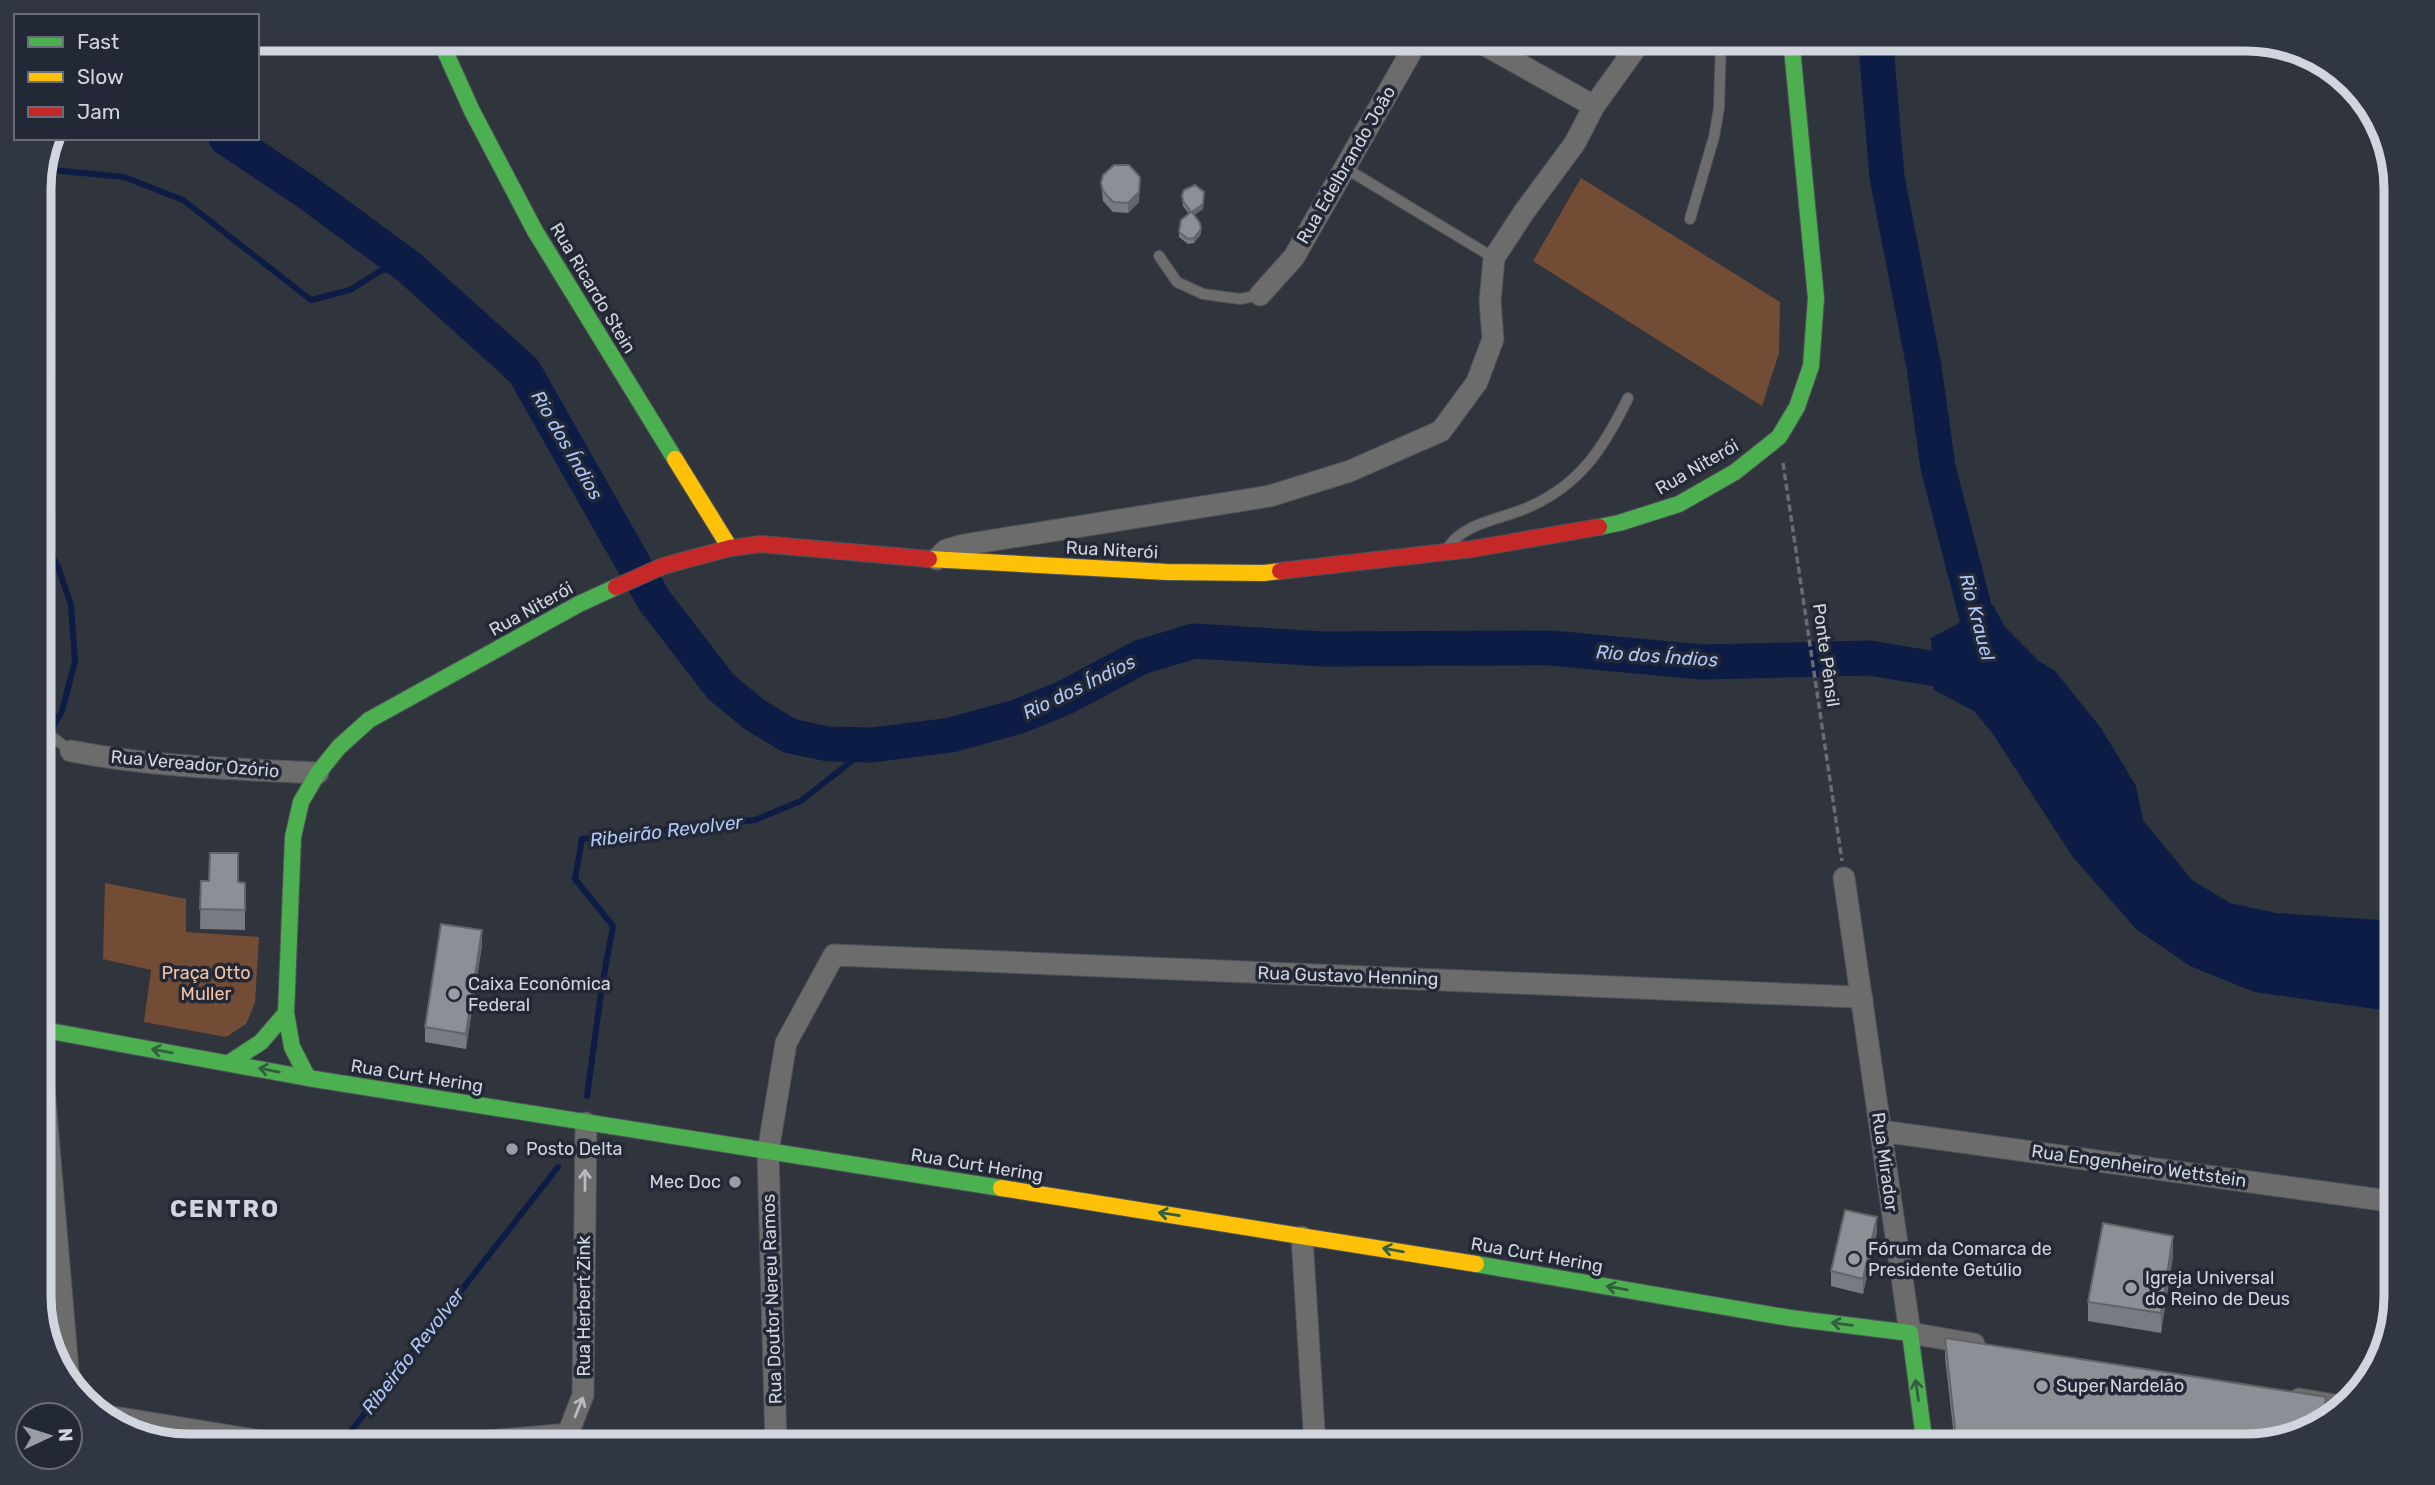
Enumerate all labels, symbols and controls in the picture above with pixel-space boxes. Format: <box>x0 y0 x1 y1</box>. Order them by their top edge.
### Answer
legend <box>14 14 259 140</box>
text: Fast <box>77 29 119 54</box>
text: Slow <box>77 64 124 89</box>
street label: Rua Edelbrando João <box>1292 82 1400 248</box>
text: Jam <box>77 99 121 124</box>
street label: Rua Ricardo Stein <box>545 219 641 357</box>
water label: Rio dos Índios <box>526 386 608 504</box>
street label: Rua Niterói <box>1652 434 1742 500</box>
street label: Rua Niterói <box>1065 537 1159 563</box>
water label: Rio Krauel <box>1954 571 2000 663</box>
street label: Rua Niterói <box>485 577 577 641</box>
street label: Ponte Pênsil <box>1808 602 1844 708</box>
water label: Rio dos Índios <box>1595 640 1719 672</box>
water label: Rio dos Índios <box>1019 650 1139 724</box>
street label: Rua Vereador Ozório <box>110 746 280 782</box>
water label: Ribeirão Revolver <box>588 810 744 852</box>
park label: Praça Otto Muller <box>161 962 251 1005</box>
street label: Rua Gustavo Henning <box>1257 962 1439 990</box>
place label: Caixa Econômica Federal <box>468 973 611 1016</box>
marker: Caixa Econômica Federal <box>446 986 462 1002</box>
one-way arrow <box>151 1044 174 1057</box>
street label: Rua Curt Hering <box>349 1055 485 1097</box>
one-way arrow <box>258 1063 281 1077</box>
street label: Rua Mirador <box>1867 1111 1903 1213</box>
place label: Posto Delta <box>526 1138 623 1160</box>
street label: Rua Engenheiro Wettstein <box>2030 1140 2248 1192</box>
marker: Posto Delta <box>504 1141 520 1157</box>
street label: Rua Curt Hering <box>909 1144 1045 1186</box>
one-way arrow <box>578 1169 592 1192</box>
place label: Mec Doc <box>650 1171 721 1193</box>
marker: Mec Doc <box>727 1174 743 1190</box>
street label: Rua Doutor Nereu Ramos <box>757 1193 787 1405</box>
district label: CENTRO <box>170 1195 280 1223</box>
one-way arrow <box>1158 1207 1180 1220</box>
street label: Rua Curt Hering <box>1469 1233 1605 1277</box>
street label: Rua Herbert Zink <box>573 1235 595 1377</box>
place label: Fórum da Comarca de Presidente Getúlio <box>1868 1238 2052 1281</box>
one-way arrow <box>1382 1243 1405 1256</box>
marker: Fórum da Comarca de Presidente Getúlio <box>1846 1251 1862 1267</box>
place label: Igreja Universal do Reino de Deus <box>2145 1267 2290 1310</box>
marker: Igreja Universal do Reino de Deus <box>2123 1280 2139 1296</box>
one-way arrow <box>1607 1281 1629 1294</box>
water label: Ribeirão Revolver <box>357 1283 470 1419</box>
one-way arrow <box>1831 1318 1854 1331</box>
place label: Super Nardelão <box>2056 1375 2184 1397</box>
marker: Super Nardelão <box>2034 1378 2050 1394</box>
one-way arrow <box>1911 1379 1924 1401</box>
one-way arrow <box>573 1396 586 1418</box>
north arrow <box>14 1401 84 1471</box>
text: N <box>54 1427 77 1442</box>

